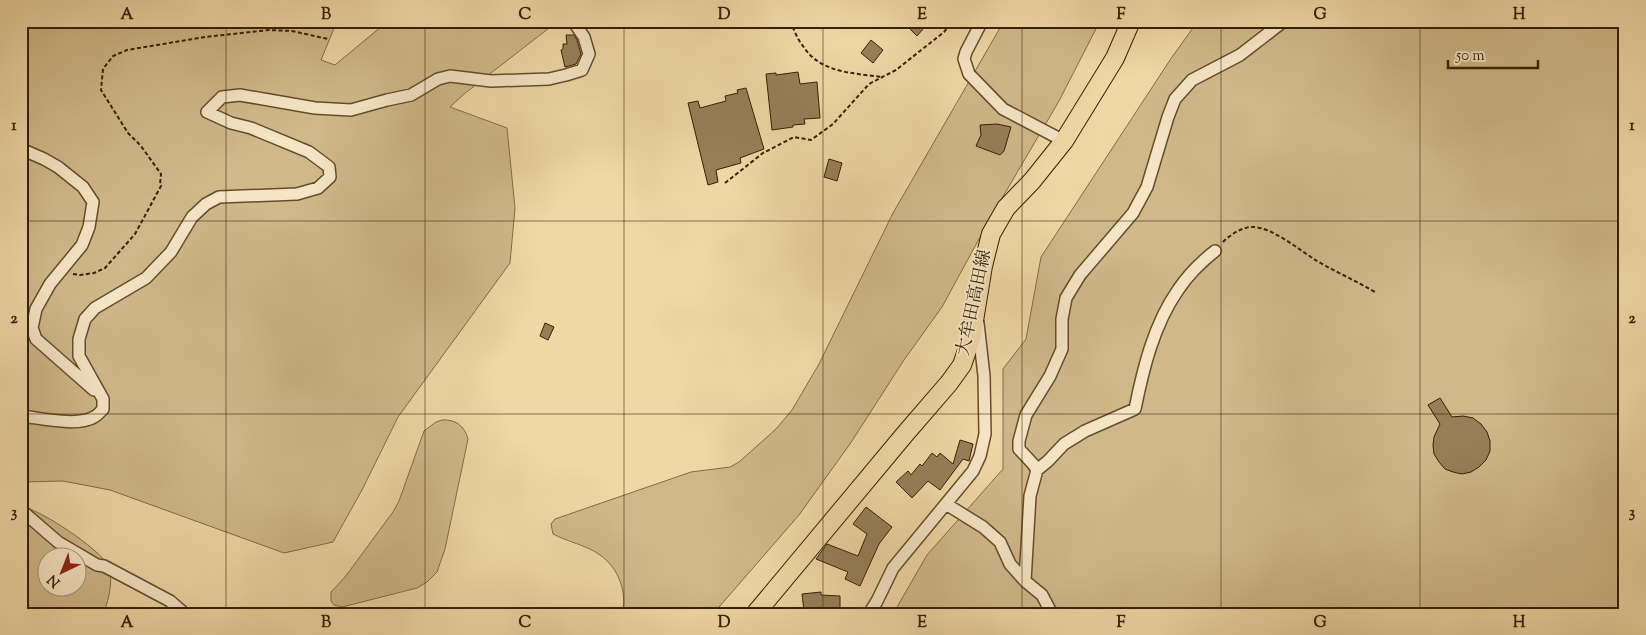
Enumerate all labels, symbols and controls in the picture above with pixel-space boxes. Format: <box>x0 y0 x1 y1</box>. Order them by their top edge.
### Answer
text: A <box>121 4 134 27</box>
text: B <box>321 4 331 27</box>
text: C <box>519 4 532 27</box>
text: D <box>718 4 731 27</box>
text: E <box>917 4 927 27</box>
text: F <box>1117 4 1126 27</box>
text: G <box>1313 4 1327 27</box>
text: H <box>1513 4 1526 27</box>
scale bar <box>1448 38 1538 70</box>
text: 50 m <box>1455 46 1485 67</box>
text: 1 <box>11 115 17 138</box>
text: 1 <box>1629 115 1635 138</box>
street label: 大牟田高田線 <box>951 247 999 359</box>
text: 2 <box>10 308 18 331</box>
text: 2 <box>1628 308 1636 331</box>
text: 3 <box>11 502 18 525</box>
text: 3 <box>1629 502 1636 525</box>
north arrow <box>38 548 88 598</box>
text: N <box>44 569 65 591</box>
text: A <box>121 612 134 635</box>
text: B <box>321 612 331 635</box>
text: C <box>519 612 532 635</box>
text: D <box>718 612 731 635</box>
text: E <box>917 612 927 635</box>
text: F <box>1117 612 1126 635</box>
text: G <box>1313 612 1327 635</box>
text: H <box>1513 612 1526 635</box>

